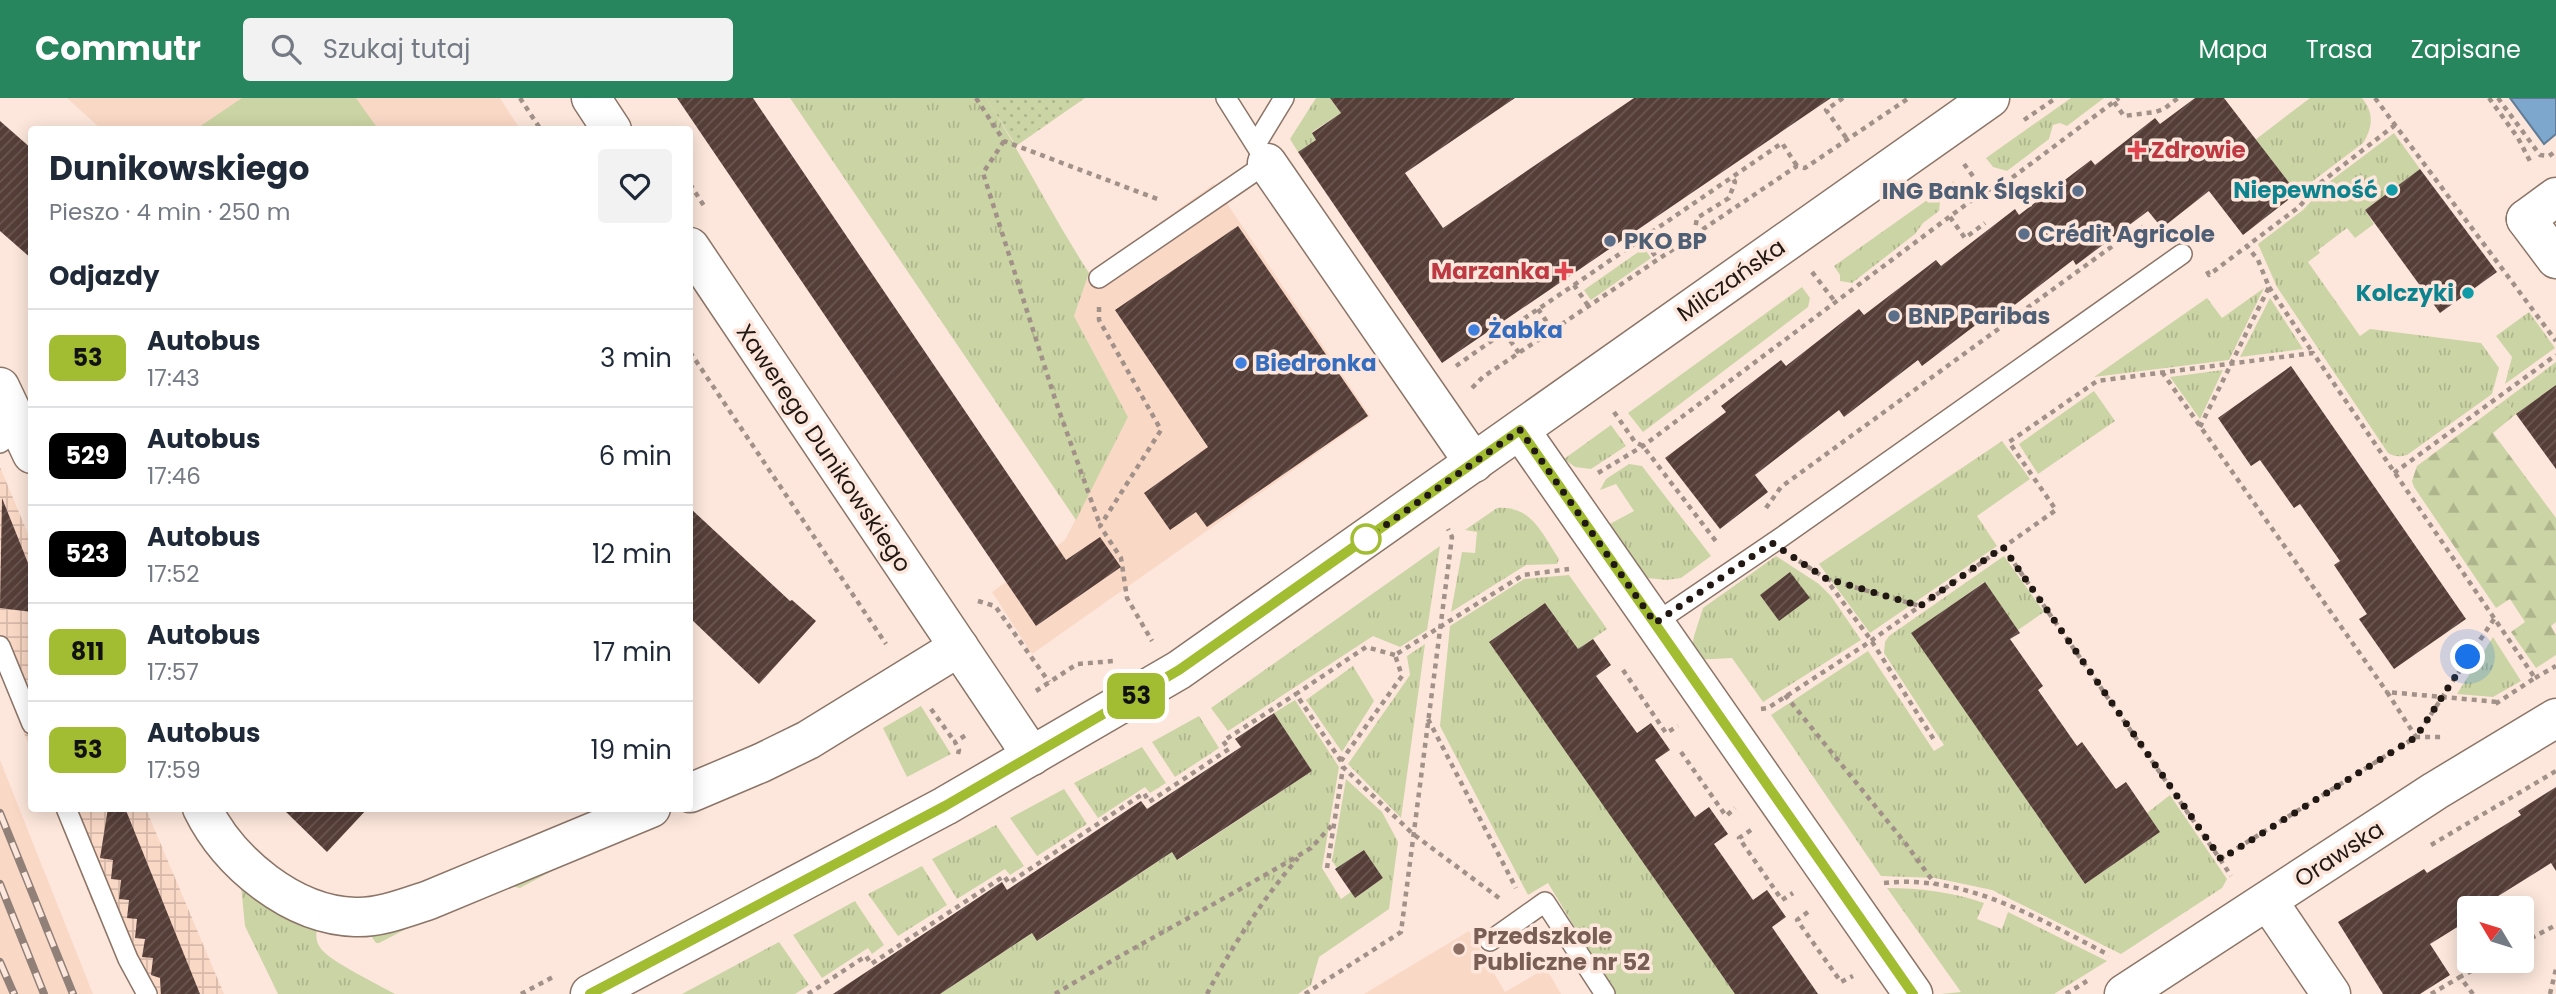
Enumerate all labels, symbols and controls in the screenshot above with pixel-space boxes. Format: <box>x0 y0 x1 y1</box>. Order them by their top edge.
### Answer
search box <box>243 18 733 81</box>
text: Commutr <box>35 25 201 72</box>
icon: search <box>267 30 305 68</box>
text: Szukaj tutaj <box>323 31 471 67</box>
text: Mapa <box>2198 33 2268 66</box>
text: Trasa <box>2306 33 2373 66</box>
text: Zapisane <box>2411 33 2521 66</box>
place label: Zdrowie <box>2151 134 2246 166</box>
marker: Zdrowie <box>2129 142 2145 158</box>
text: Dunikowskiego <box>49 145 310 192</box>
button: heart <box>598 149 672 223</box>
place label: Niepewność <box>2233 174 2378 206</box>
place label: ING Bank Śląski <box>1882 175 2064 207</box>
marker: Niepewność <box>2384 182 2400 198</box>
marker: ING Bank Śląski <box>2070 183 2086 199</box>
text: Pieszo · 4 min · 250 m <box>49 196 290 228</box>
place label: Crédit Agricole <box>2038 218 2215 250</box>
place label: PKO BP <box>1624 225 1707 257</box>
marker: Crédit Agricole <box>2016 226 2032 242</box>
street label: Milczańska <box>1671 231 1791 329</box>
marker: PKO BP <box>1602 233 1618 249</box>
place label: Marzanka <box>1431 255 1550 287</box>
text: Odjazdy <box>49 258 159 294</box>
marker: Marzanka <box>1556 263 1572 279</box>
place label: Kolczyki <box>2356 277 2454 309</box>
marker: Kolczyki <box>2460 285 2476 301</box>
place label: BNP Paribas <box>1908 300 2050 332</box>
marker: BNP Paribas <box>1886 308 1902 324</box>
place label: Żabka <box>1488 314 1563 346</box>
street label: Xawerego Dunikowskiego <box>729 318 919 578</box>
marker: Żabka <box>1466 322 1482 338</box>
text: Autobus <box>147 323 261 359</box>
text: 3 min <box>600 340 672 376</box>
text: 53 <box>72 341 103 374</box>
place label: Biedronka <box>1255 347 1377 379</box>
marker: Biedronka <box>1233 355 1249 371</box>
text: 17:43 <box>147 362 200 394</box>
text: Autobus <box>147 421 261 457</box>
text: 6 min <box>599 438 672 474</box>
text: 529 <box>65 439 110 472</box>
text: 17:46 <box>147 460 201 492</box>
text: Autobus <box>147 519 261 555</box>
unlabelled marker <box>1351 524 1381 554</box>
text: 12 min <box>592 536 672 572</box>
text: 523 <box>66 537 109 570</box>
text: 17:52 <box>147 558 200 590</box>
text: Autobus <box>147 617 261 653</box>
text: 17 min <box>593 634 672 670</box>
text: 811 <box>71 635 104 668</box>
your location <box>2450 639 2485 674</box>
text: 17:57 <box>147 656 199 688</box>
line badge: 53 <box>1104 673 1168 719</box>
text: 53 <box>1121 679 1151 712</box>
text: Autobus <box>147 715 261 751</box>
text: 19 min <box>591 732 672 768</box>
text: 53 <box>72 733 103 766</box>
text: 17:59 <box>147 754 201 786</box>
street label: Orawska <box>2288 813 2390 895</box>
north arrow <box>2457 896 2534 973</box>
map controls <box>2457 896 2534 973</box>
place label: Przedszkole Publiczne nr 52 <box>1473 920 1650 978</box>
marker: Przedszkole Publiczne nr 52 <box>1451 941 1467 957</box>

